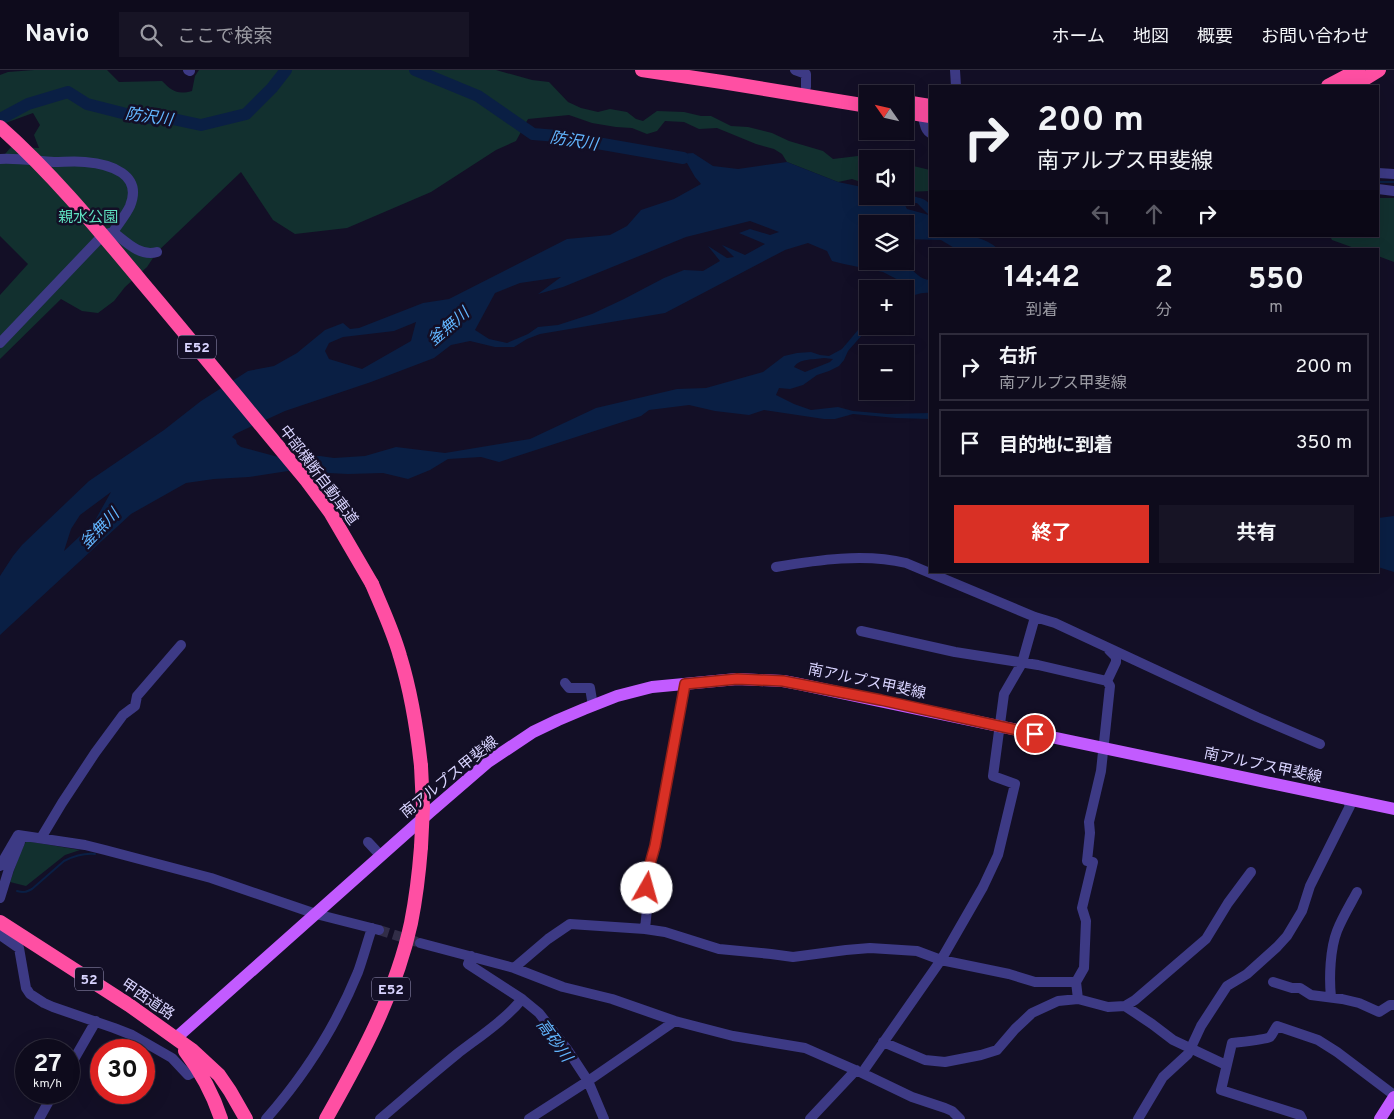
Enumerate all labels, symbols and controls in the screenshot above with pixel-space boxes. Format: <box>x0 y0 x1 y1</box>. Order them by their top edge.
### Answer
search box <box>119 12 469 57</box>
text: Navio <box>25 20 89 50</box>
icon: search <box>137 21 165 49</box>
text: ここで検索 <box>177 25 272 49</box>
text: ホーム <box>1052 26 1105 49</box>
text: 地図 <box>1133 26 1169 49</box>
text: 概要 <box>1197 26 1233 49</box>
text: お問い合わせ <box>1261 26 1369 49</box>
north arrow <box>859 85 914 140</box>
map controls <box>859 85 914 400</box>
text: 200 m <box>1037 99 1144 143</box>
water label: 防沢川 <box>124 105 176 132</box>
icon: right <box>954 105 1019 170</box>
water label: 防沢川 <box>548 128 601 156</box>
text: 南アルプス甲斐線 <box>1037 149 1213 176</box>
button: sound <box>859 150 914 205</box>
icon: left <box>1087 200 1115 228</box>
icon: ahead <box>1140 200 1168 228</box>
icon: right <box>1193 200 1221 228</box>
park label: 親水公園 <box>58 209 118 228</box>
button: layers <box>859 215 914 270</box>
text: 14:42 <box>1004 260 1080 297</box>
text: 2 <box>1155 260 1173 297</box>
text: 550 <box>1248 262 1304 299</box>
button: + <box>859 280 914 335</box>
text: m <box>1269 298 1283 318</box>
text: 到着 <box>1026 301 1058 321</box>
text: 分 <box>1156 301 1172 321</box>
water label: 釜無川 <box>425 303 475 351</box>
road number: E52 <box>178 336 216 358</box>
button: − <box>859 345 914 400</box>
text: 右折 <box>999 345 1037 369</box>
icon: right <box>956 353 984 381</box>
text: 200 m <box>1296 355 1352 379</box>
text: 南アルプス甲斐線 <box>999 374 1127 394</box>
street label: 中部横断自動車道 <box>274 422 362 530</box>
icon: arrive <box>956 429 984 457</box>
text: 350 m <box>1296 431 1352 455</box>
text: 目的地に到着 <box>999 434 1113 458</box>
water label: 釜無川 <box>77 504 126 554</box>
button: 終了 <box>954 505 1149 563</box>
button: 共有 <box>1159 505 1354 563</box>
street label: 南アルプス甲斐線 <box>806 661 927 704</box>
pin <box>1014 713 1056 755</box>
icon: arrive <box>1021 720 1049 748</box>
street label: 南アルプス甲斐線 <box>397 733 502 823</box>
street label: 南アルプス甲斐線 <box>1202 745 1323 788</box>
position arrow <box>620 861 672 913</box>
road number: 52 <box>75 968 103 991</box>
street label: 甲西道路 <box>117 976 177 1025</box>
road number: E52 <box>372 978 410 1001</box>
water label: 高砂川 <box>531 1016 577 1068</box>
speed limit sign: 30 <box>90 1039 155 1104</box>
text: 27 <box>33 1049 62 1081</box>
text: km/h <box>33 1076 62 1092</box>

